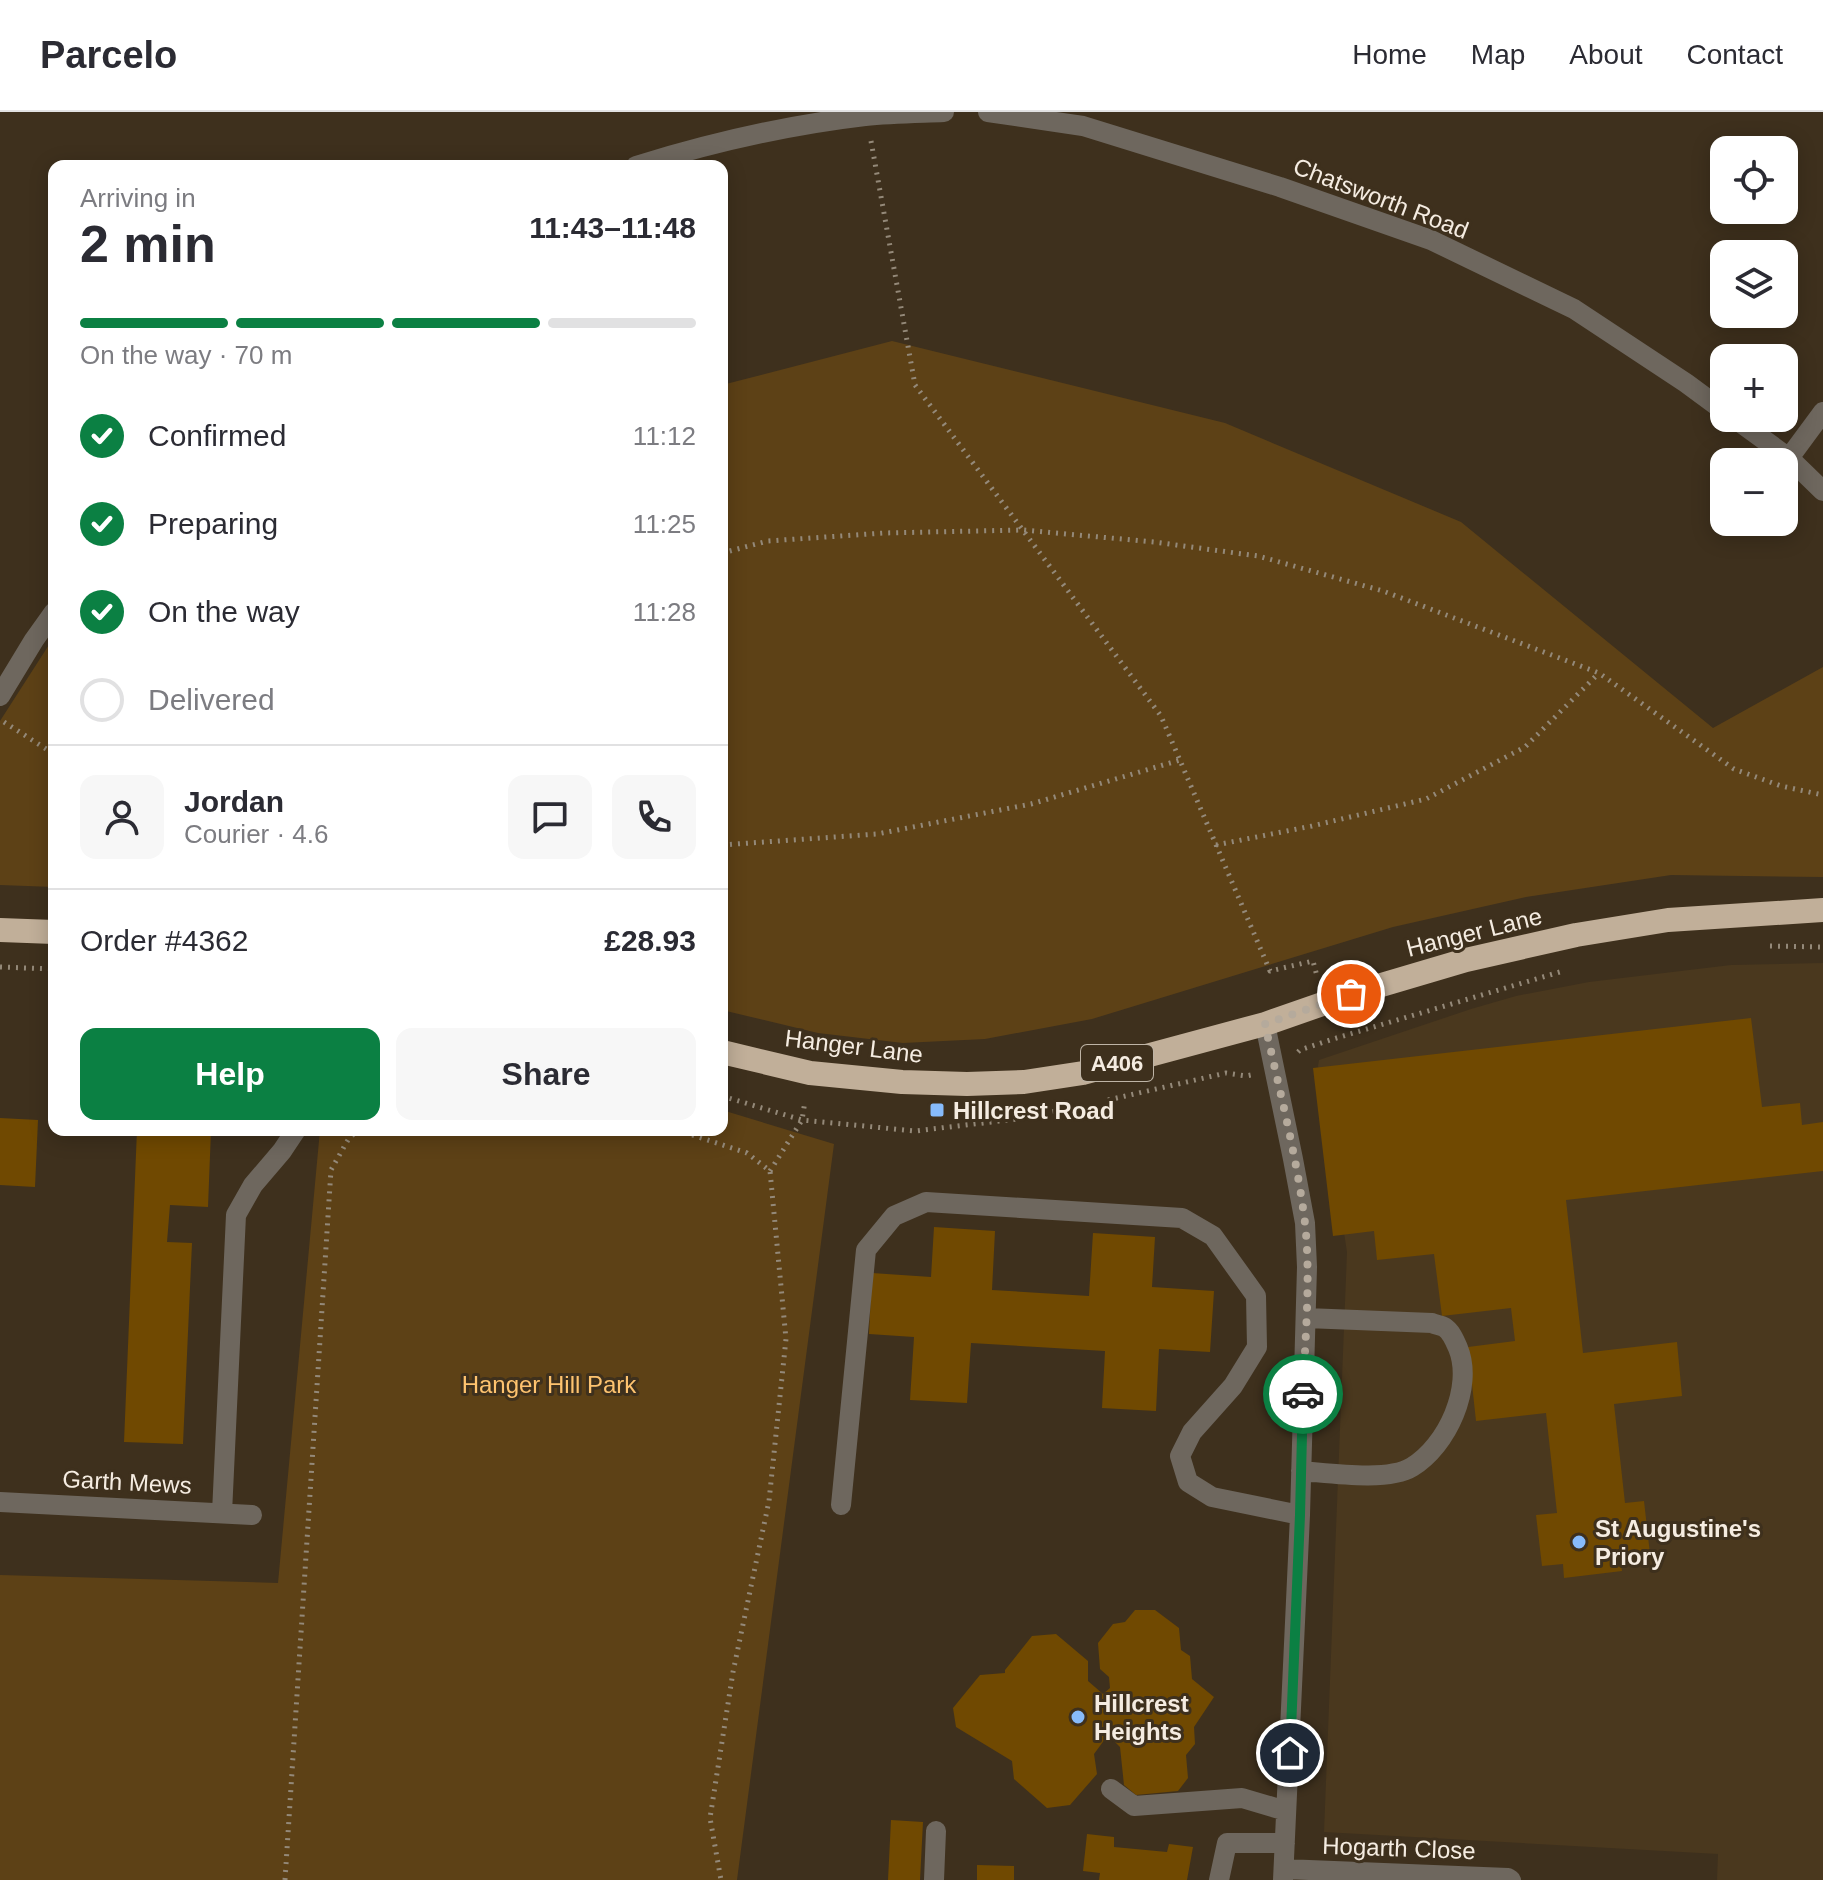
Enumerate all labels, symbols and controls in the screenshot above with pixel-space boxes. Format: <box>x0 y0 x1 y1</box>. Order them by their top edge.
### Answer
text: Parcelo <box>40 34 177 76</box>
text: Home <box>1352 39 1427 70</box>
text: Map <box>1471 39 1525 70</box>
text: About <box>1569 39 1643 70</box>
text: Contact <box>1687 39 1783 70</box>
map controls <box>1710 136 1798 536</box>
button: locate <box>1710 136 1798 224</box>
street label: Chatsworth Road <box>1290 152 1472 244</box>
text: Arriving in <box>80 183 196 213</box>
text: 11:43–11:48 <box>529 211 696 244</box>
text: 2 min <box>80 215 216 273</box>
button: layers <box>1710 240 1798 328</box>
text: On the way · 70 m <box>80 340 292 370</box>
button: + <box>1710 344 1798 432</box>
icon: check <box>80 414 124 458</box>
text: Confirmed <box>148 419 286 452</box>
text: 11:12 <box>633 421 696 451</box>
button: − <box>1710 448 1798 536</box>
icon: check <box>80 502 124 546</box>
text: Preparing <box>148 507 278 540</box>
text: 11:25 <box>633 509 696 539</box>
icon: check <box>80 590 124 634</box>
text: On the way <box>148 595 300 628</box>
text: 11:28 <box>633 597 696 627</box>
text: Delivered <box>148 683 275 716</box>
button: person <box>80 775 164 859</box>
button: chat <box>508 775 592 859</box>
button: phone <box>612 775 696 859</box>
text: Jordan <box>184 785 284 818</box>
text: Courier · 4.6 <box>184 819 329 849</box>
street label: Hanger Lane <box>1403 902 1545 962</box>
text: Order #4362 <box>80 924 248 957</box>
text: £28.93 <box>604 924 696 957</box>
pin <box>1317 960 1385 1028</box>
icon: bag <box>1329 972 1373 1016</box>
street label: Hanger Lane <box>783 1024 925 1068</box>
button: Help <box>80 1028 380 1120</box>
button: Share <box>396 1028 696 1120</box>
road number: A406 <box>1081 1045 1153 1081</box>
place label: Hillcrest Road <box>953 1097 1114 1124</box>
marker: Hillcrest Road <box>928 1101 946 1119</box>
courier <box>1263 1354 1343 1434</box>
park label: Hanger Hill Park <box>462 1371 637 1398</box>
icon: car <box>1281 1372 1325 1416</box>
street label: Garth Mews <box>62 1465 192 1499</box>
place label: St Augustine's Priory <box>1595 1515 1761 1570</box>
marker: St Augustine's Priory <box>1570 1533 1588 1551</box>
place label: Hillcrest Heights <box>1094 1690 1189 1745</box>
marker: Hillcrest Heights <box>1069 1708 1087 1726</box>
pin <box>1256 1719 1324 1787</box>
icon: home <box>1268 1731 1312 1775</box>
street label: Hogarth Close <box>1322 1832 1476 1864</box>

